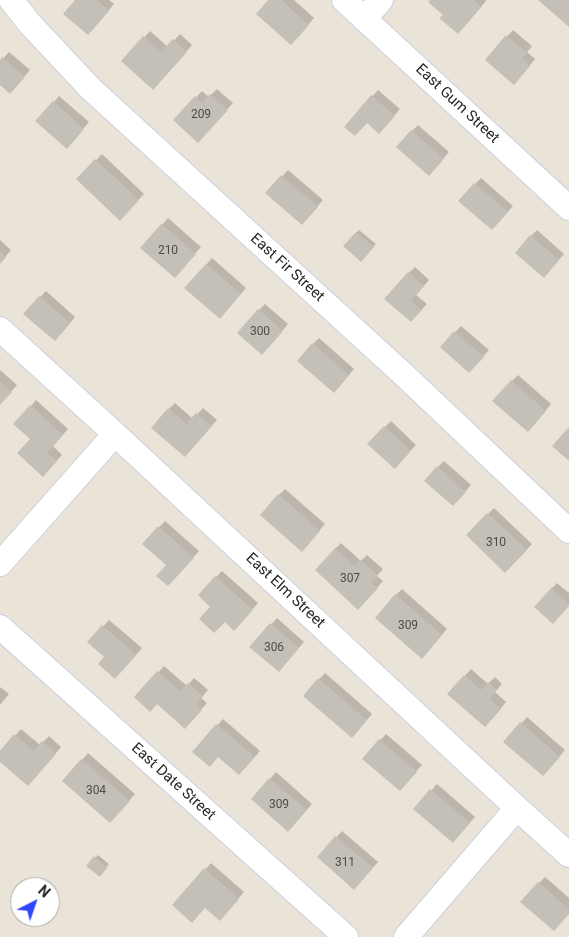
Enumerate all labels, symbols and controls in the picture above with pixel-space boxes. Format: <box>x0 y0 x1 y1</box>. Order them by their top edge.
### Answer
street label: East Gum Street <box>411 61 503 147</box>
house number: 209 <box>191 108 211 122</box>
street label: East Fir Street <box>246 230 328 306</box>
house number: 210 <box>158 244 178 258</box>
house number: 300 <box>250 325 270 339</box>
house number: 310 <box>486 536 506 550</box>
street label: East Elm Street <box>242 550 328 632</box>
house number: 307 <box>340 572 360 586</box>
house number: 309 <box>398 619 418 633</box>
house number: 306 <box>264 641 284 655</box>
street label: East Date Street <box>127 739 219 825</box>
house number: 304 <box>86 784 106 798</box>
house number: 309 <box>269 798 289 812</box>
house number: 311 <box>335 856 355 870</box>
north arrow <box>10 877 60 927</box>
text: N <box>35 882 53 901</box>

